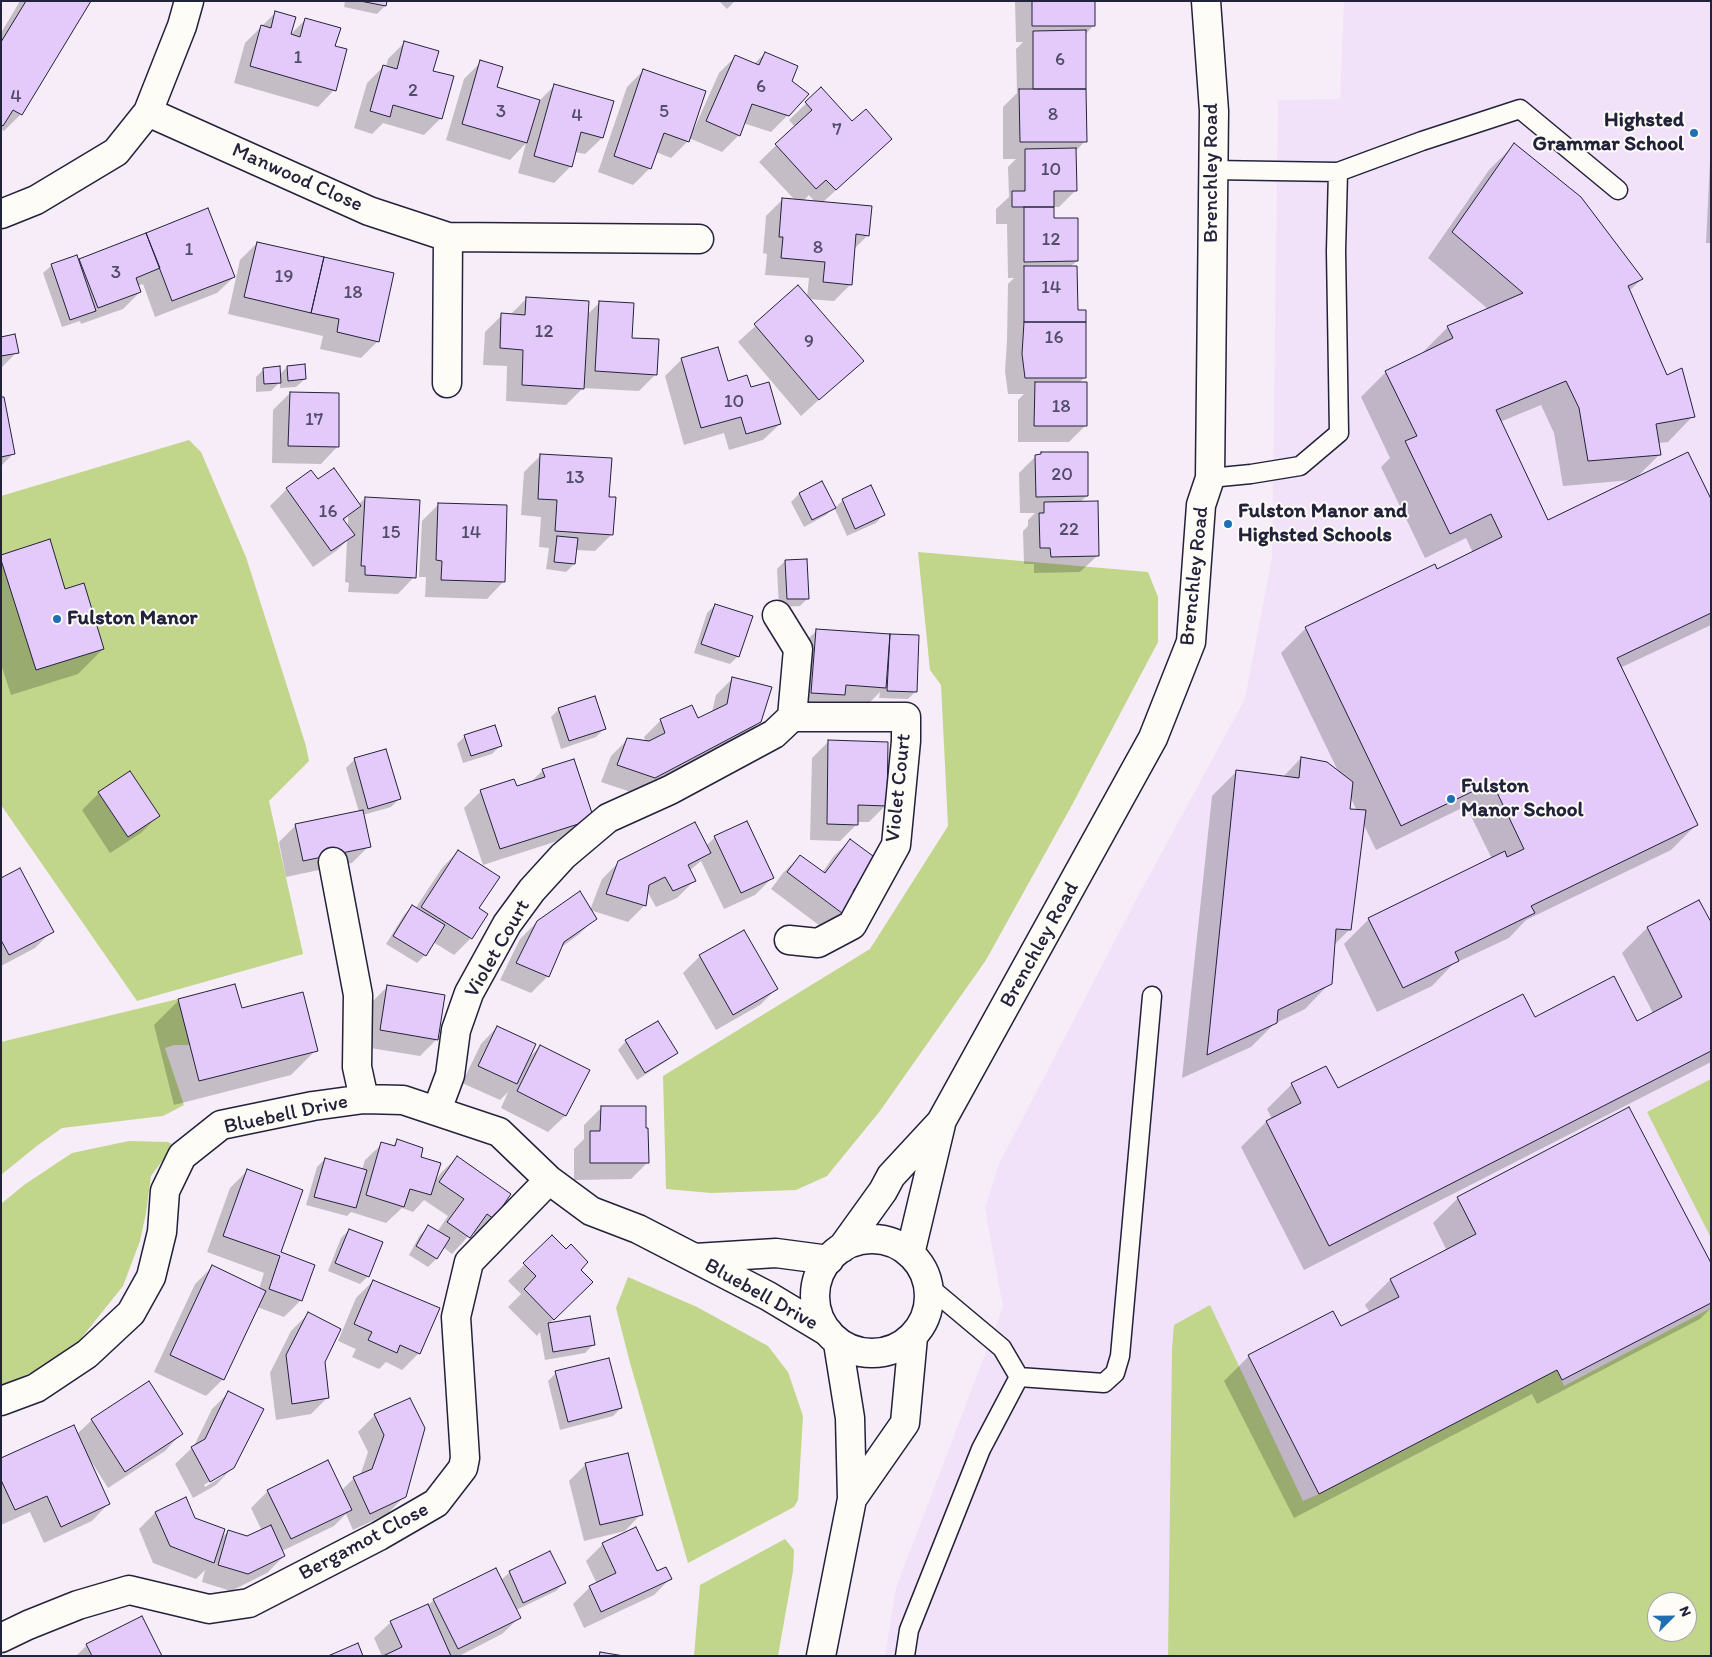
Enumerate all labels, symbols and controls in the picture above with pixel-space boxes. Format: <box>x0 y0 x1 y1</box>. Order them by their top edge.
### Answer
house number: 1 <box>294 47 302 69</box>
house number: 6 <box>1055 49 1065 71</box>
house number: 6 <box>756 76 766 98</box>
house number: 2 <box>408 80 418 102</box>
house number: 4 <box>10 86 22 108</box>
house number: 3 <box>496 101 506 123</box>
house number: 5 <box>659 101 669 123</box>
street label: Brenchley Road <box>1199 103 1225 243</box>
house number: 8 <box>1048 104 1058 126</box>
house number: 4 <box>571 105 583 127</box>
place label: Highsted Grammar School <box>1533 108 1684 158</box>
house number: 7 <box>832 119 842 141</box>
marker: Highsted Grammar School <box>1688 127 1700 139</box>
street label: Manwood Close <box>228 138 366 218</box>
house number: 10 <box>1041 159 1061 181</box>
house number: 12 <box>1042 229 1060 251</box>
house number: 8 <box>813 237 823 259</box>
house number: 1 <box>185 239 193 261</box>
house number: 3 <box>111 262 121 284</box>
house number: 19 <box>275 266 293 288</box>
house number: 14 <box>1041 277 1061 299</box>
house number: 18 <box>343 282 363 304</box>
house number: 12 <box>535 321 553 343</box>
house number: 16 <box>1045 327 1063 349</box>
house number: 9 <box>804 331 814 353</box>
house number: 10 <box>724 391 744 413</box>
house number: 18 <box>1051 396 1071 418</box>
house number: 17 <box>305 409 323 431</box>
house number: 20 <box>1051 464 1073 486</box>
house number: 13 <box>565 467 585 489</box>
place label: Fulston Manor and Highsted Schools <box>1238 499 1407 549</box>
house number: 16 <box>319 501 337 523</box>
street label: Brenchley Road <box>1175 505 1215 647</box>
marker: Fulston Manor and Highsted Schools <box>1222 518 1234 530</box>
house number: 22 <box>1059 519 1079 541</box>
house number: 15 <box>382 522 400 544</box>
house number: 14 <box>461 522 481 544</box>
place label: Fulston Manor <box>67 606 198 632</box>
marker: Fulston Manor <box>51 613 63 625</box>
street label: Violet Court <box>881 732 917 844</box>
place label: Fulston Manor School <box>1461 774 1583 824</box>
marker: Fulston Manor School <box>1445 793 1457 805</box>
street label: Brenchley Road <box>995 878 1085 1012</box>
street label: Violet Court <box>460 896 536 1002</box>
street label: Bluebell Drive <box>222 1090 350 1140</box>
street label: Bluebell Drive <box>700 1253 822 1337</box>
street label: Bergamot Close <box>295 1497 433 1587</box>
north arrow <box>1647 1592 1697 1642</box>
text: N <box>1676 1604 1695 1619</box>

